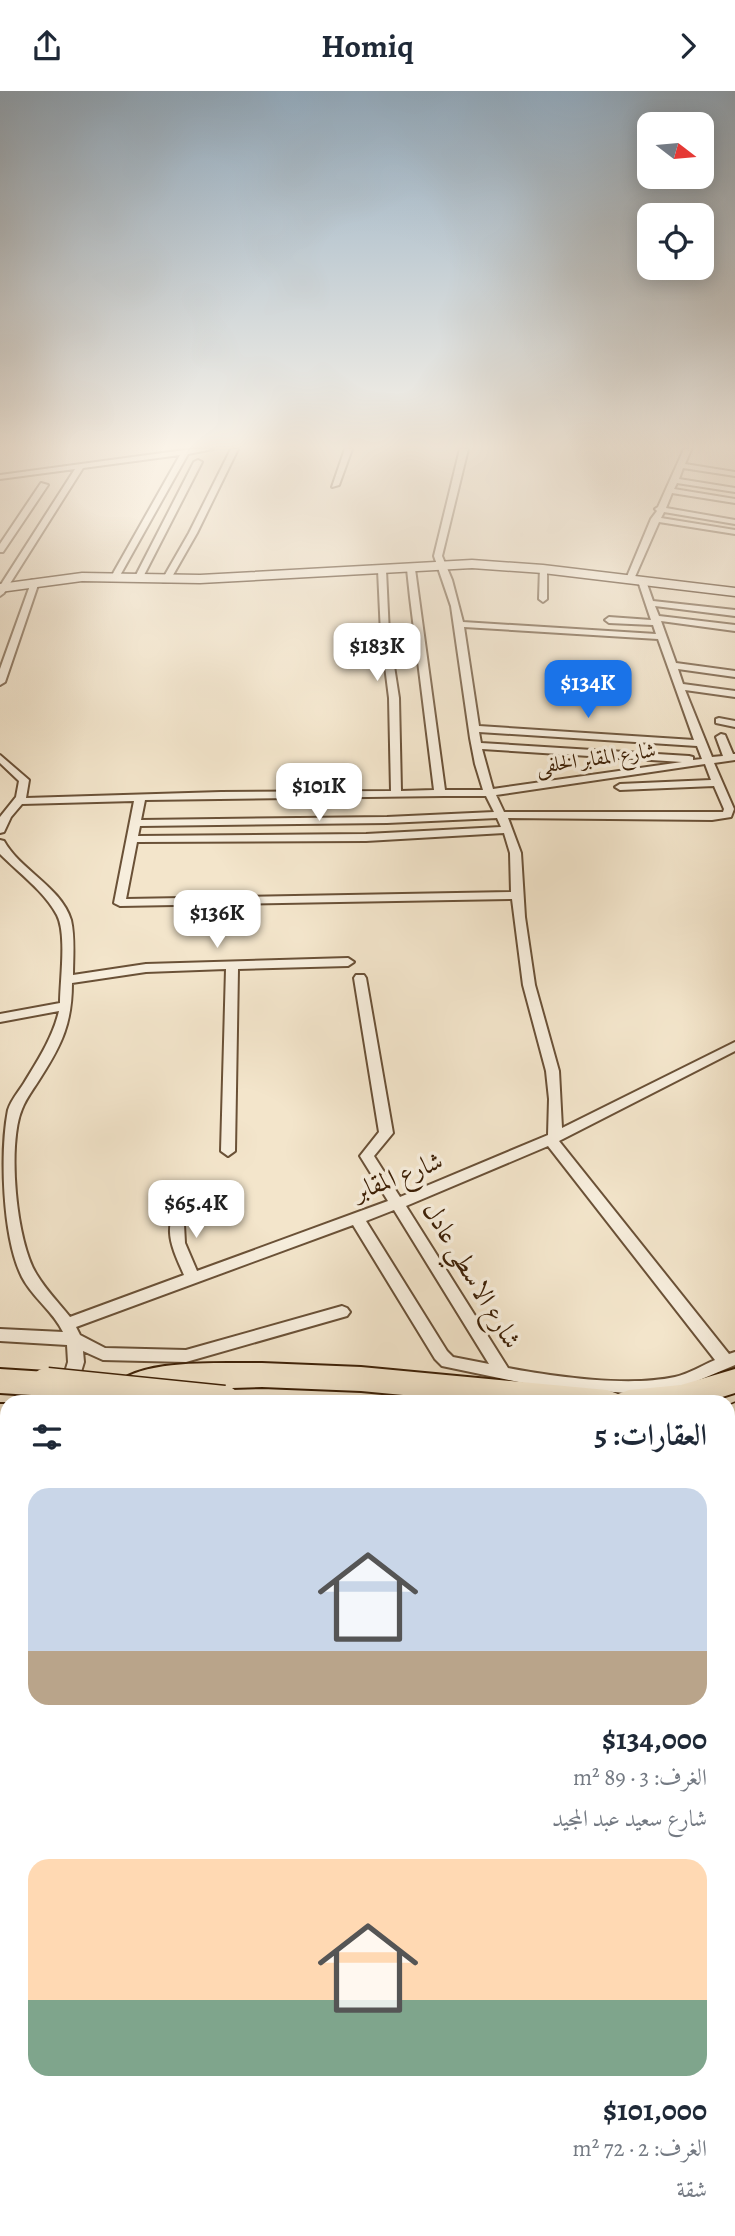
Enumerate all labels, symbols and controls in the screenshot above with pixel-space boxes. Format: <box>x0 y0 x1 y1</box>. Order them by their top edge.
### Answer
text: Homiq <box>321 24 414 68</box>
icon: share <box>28 27 66 65</box>
icon: forward <box>669 27 707 65</box>
north arrow <box>637 112 714 189</box>
map controls <box>637 112 714 280</box>
button: locate <box>637 203 714 280</box>
pin: $183K <box>328 623 426 683</box>
text: $183K <box>350 630 405 661</box>
pin: $134K <box>539 661 637 720</box>
text: $134K <box>561 667 615 698</box>
street label: شارع المقابر الخلفى <box>534 736 658 784</box>
pin: $101K <box>270 763 368 823</box>
text: $101K <box>292 770 346 801</box>
pin: $136K <box>168 891 266 950</box>
text: $136K <box>190 897 244 928</box>
street label: شارع المقابر <box>345 1143 449 1214</box>
pin: $65.4K <box>139 1181 253 1240</box>
text: $65.4K <box>164 1187 228 1218</box>
street label: شارع الاسطي عادل <box>408 1195 530 1359</box>
text: العقارات: 5 <box>595 1415 707 1455</box>
icon: filters <box>28 1418 66 1456</box>
icon: home <box>305 1534 431 1660</box>
text: $134,000 <box>602 1719 707 1759</box>
text: الغرف: 3 · 89 m² <box>573 1762 707 1793</box>
text: شارع سعيد عبد المجيد <box>552 1803 707 1834</box>
icon: home <box>305 1905 431 2031</box>
text: $101,000 <box>603 2090 707 2130</box>
text: الغرف: 2 · 72 m² <box>573 2133 707 2164</box>
text: شقة <box>677 2174 707 2205</box>

